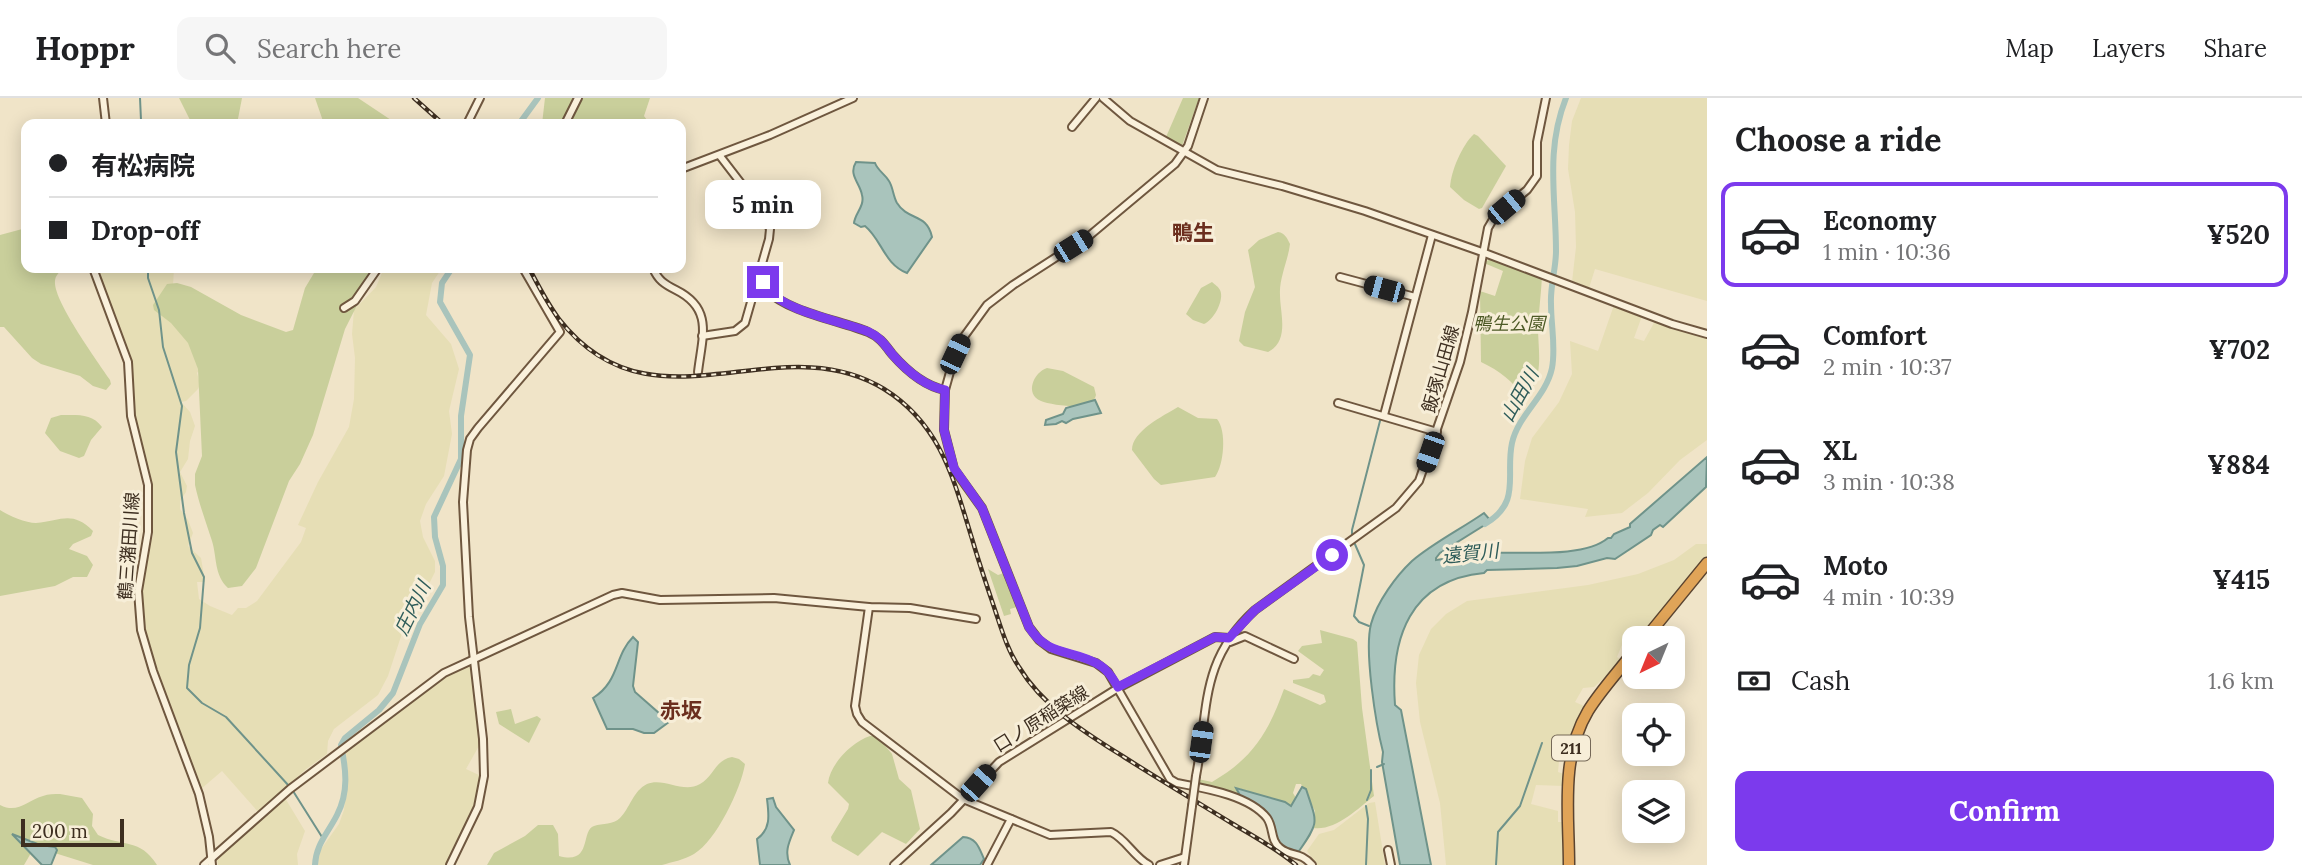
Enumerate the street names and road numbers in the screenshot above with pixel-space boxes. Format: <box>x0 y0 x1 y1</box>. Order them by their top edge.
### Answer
street label: 飯塚山田線 <box>1417 322 1464 415</box>
street label: 鶴三潴田川線 <box>113 491 144 601</box>
street label: 口ノ原稲築線 <box>989 680 1093 757</box>
road number: 211 <box>1552 736 1590 761</box>

